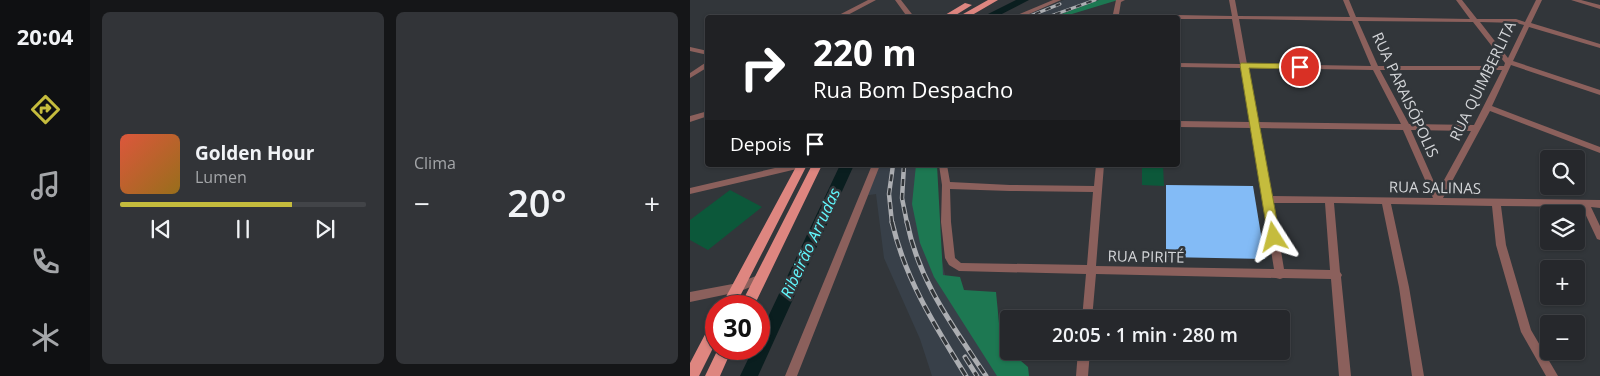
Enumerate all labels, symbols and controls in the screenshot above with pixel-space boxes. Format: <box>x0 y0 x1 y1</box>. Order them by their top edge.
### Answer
street label: RUA QUIMBERLITA <box>1444 17 1520 144</box>
text: 20:04 <box>17 21 73 51</box>
text: 220 m <box>813 29 917 76</box>
street label: RUA PARAISÓPOLIS <box>1368 29 1444 160</box>
icon: right <box>730 35 795 100</box>
pin <box>1279 46 1321 88</box>
icon: arrive <box>1286 53 1314 81</box>
text: Rua Bom Despacho <box>813 74 1013 104</box>
icon: directions <box>28 92 63 127</box>
icon: arrive <box>801 130 829 158</box>
text: Depois <box>730 131 791 157</box>
text: Golden Hour <box>195 140 314 166</box>
map controls <box>1540 150 1585 360</box>
button: search <box>1540 150 1585 195</box>
text: Clima <box>414 152 456 174</box>
text: Lumen <box>195 166 247 188</box>
icon: music <box>28 168 63 203</box>
text: 20° <box>507 176 567 228</box>
street label: RUA SALINAS <box>1389 176 1481 198</box>
text: − <box>414 184 430 222</box>
text: + <box>644 184 660 222</box>
water label: Ribeirão Arrudas <box>775 184 845 302</box>
button: layers <box>1540 205 1585 250</box>
position arrow <box>1247 210 1299 262</box>
icon: previous <box>147 215 175 243</box>
icon: pause <box>229 215 257 243</box>
icon: next <box>311 215 339 243</box>
icon: phone <box>28 244 63 279</box>
street label: RUA PIRITÉ <box>1107 245 1185 267</box>
button: + <box>1540 260 1585 305</box>
speed limit sign: 30 <box>705 295 770 360</box>
button: − <box>1540 315 1585 360</box>
icon: climate <box>28 320 63 355</box>
text: 20:05 · 1 min · 280 m <box>1052 322 1238 348</box>

